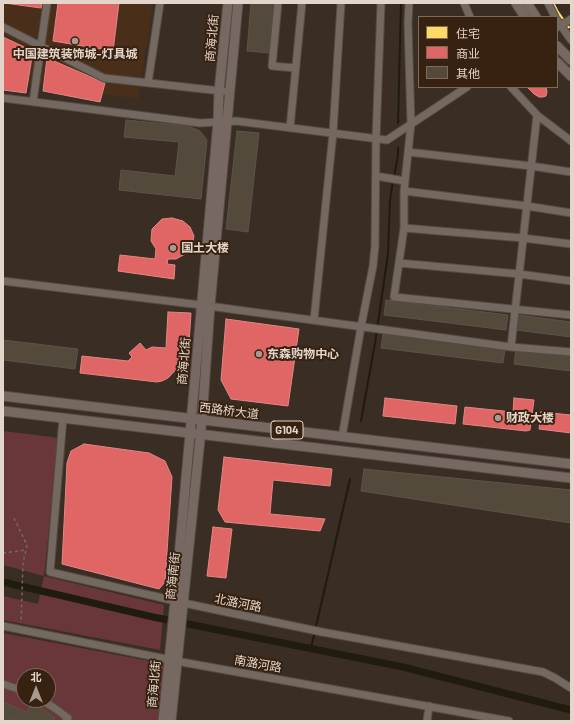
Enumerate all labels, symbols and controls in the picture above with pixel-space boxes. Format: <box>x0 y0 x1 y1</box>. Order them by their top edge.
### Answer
street label: 商海北街 <box>203 13 221 63</box>
legend <box>418 16 558 88</box>
text: 住宅 <box>456 26 480 40</box>
marker: 中国建筑装饰城-灯具城 <box>70 36 80 46</box>
text: 商业 <box>456 46 480 60</box>
place label: 中国建筑装饰城-灯具城 <box>13 47 137 61</box>
text: 其他 <box>456 66 480 80</box>
place label: 国土大楼 <box>181 241 229 255</box>
marker: 国土大楼 <box>168 243 178 253</box>
street label: 商海北街 <box>175 336 193 386</box>
place label: 东森购物中心 <box>267 347 339 361</box>
marker: 东森购物中心 <box>254 349 264 359</box>
street label: 西路桥大道 <box>198 400 260 422</box>
place label: 财政大楼 <box>506 411 554 425</box>
marker: 财政大楼 <box>493 413 503 423</box>
road number: G104 <box>271 421 303 439</box>
street label: 商海南街 <box>163 551 183 601</box>
street label: 北潞河路 <box>213 591 263 615</box>
street label: 南潞河路 <box>233 653 283 675</box>
street label: 商海北街 <box>145 659 163 709</box>
north arrow <box>16 668 56 708</box>
text: 北 <box>31 670 42 683</box>

